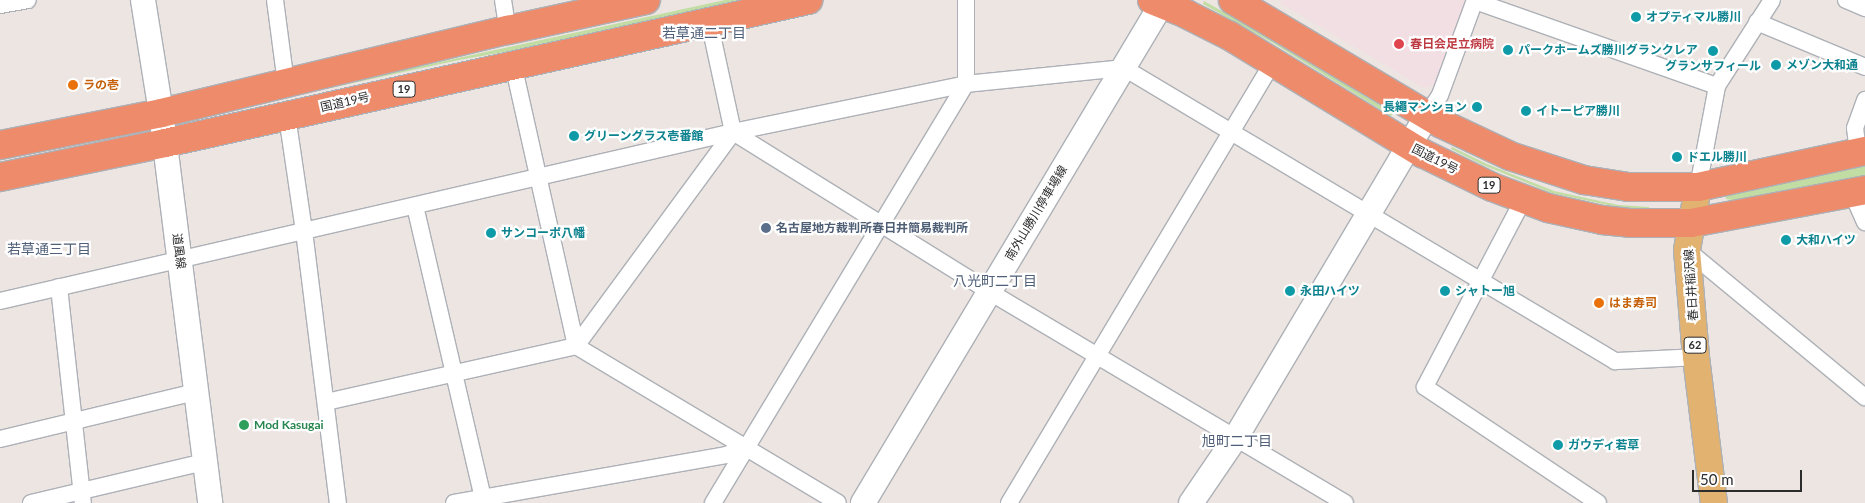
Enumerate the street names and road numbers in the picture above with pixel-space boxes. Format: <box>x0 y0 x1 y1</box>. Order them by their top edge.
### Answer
road number: 19 <box>392 80 416 98</box>
street label: 国道19号 <box>319 89 371 115</box>
street label: 国道19号 <box>1409 141 1461 177</box>
street label: 南外山勝川停車場線 <box>1002 163 1070 263</box>
road number: 19 <box>1476 176 1502 194</box>
street label: 道風線 <box>170 232 188 270</box>
street label: 春日井稲沢線 <box>1681 249 1701 321</box>
road number: 62 <box>1682 336 1708 354</box>

